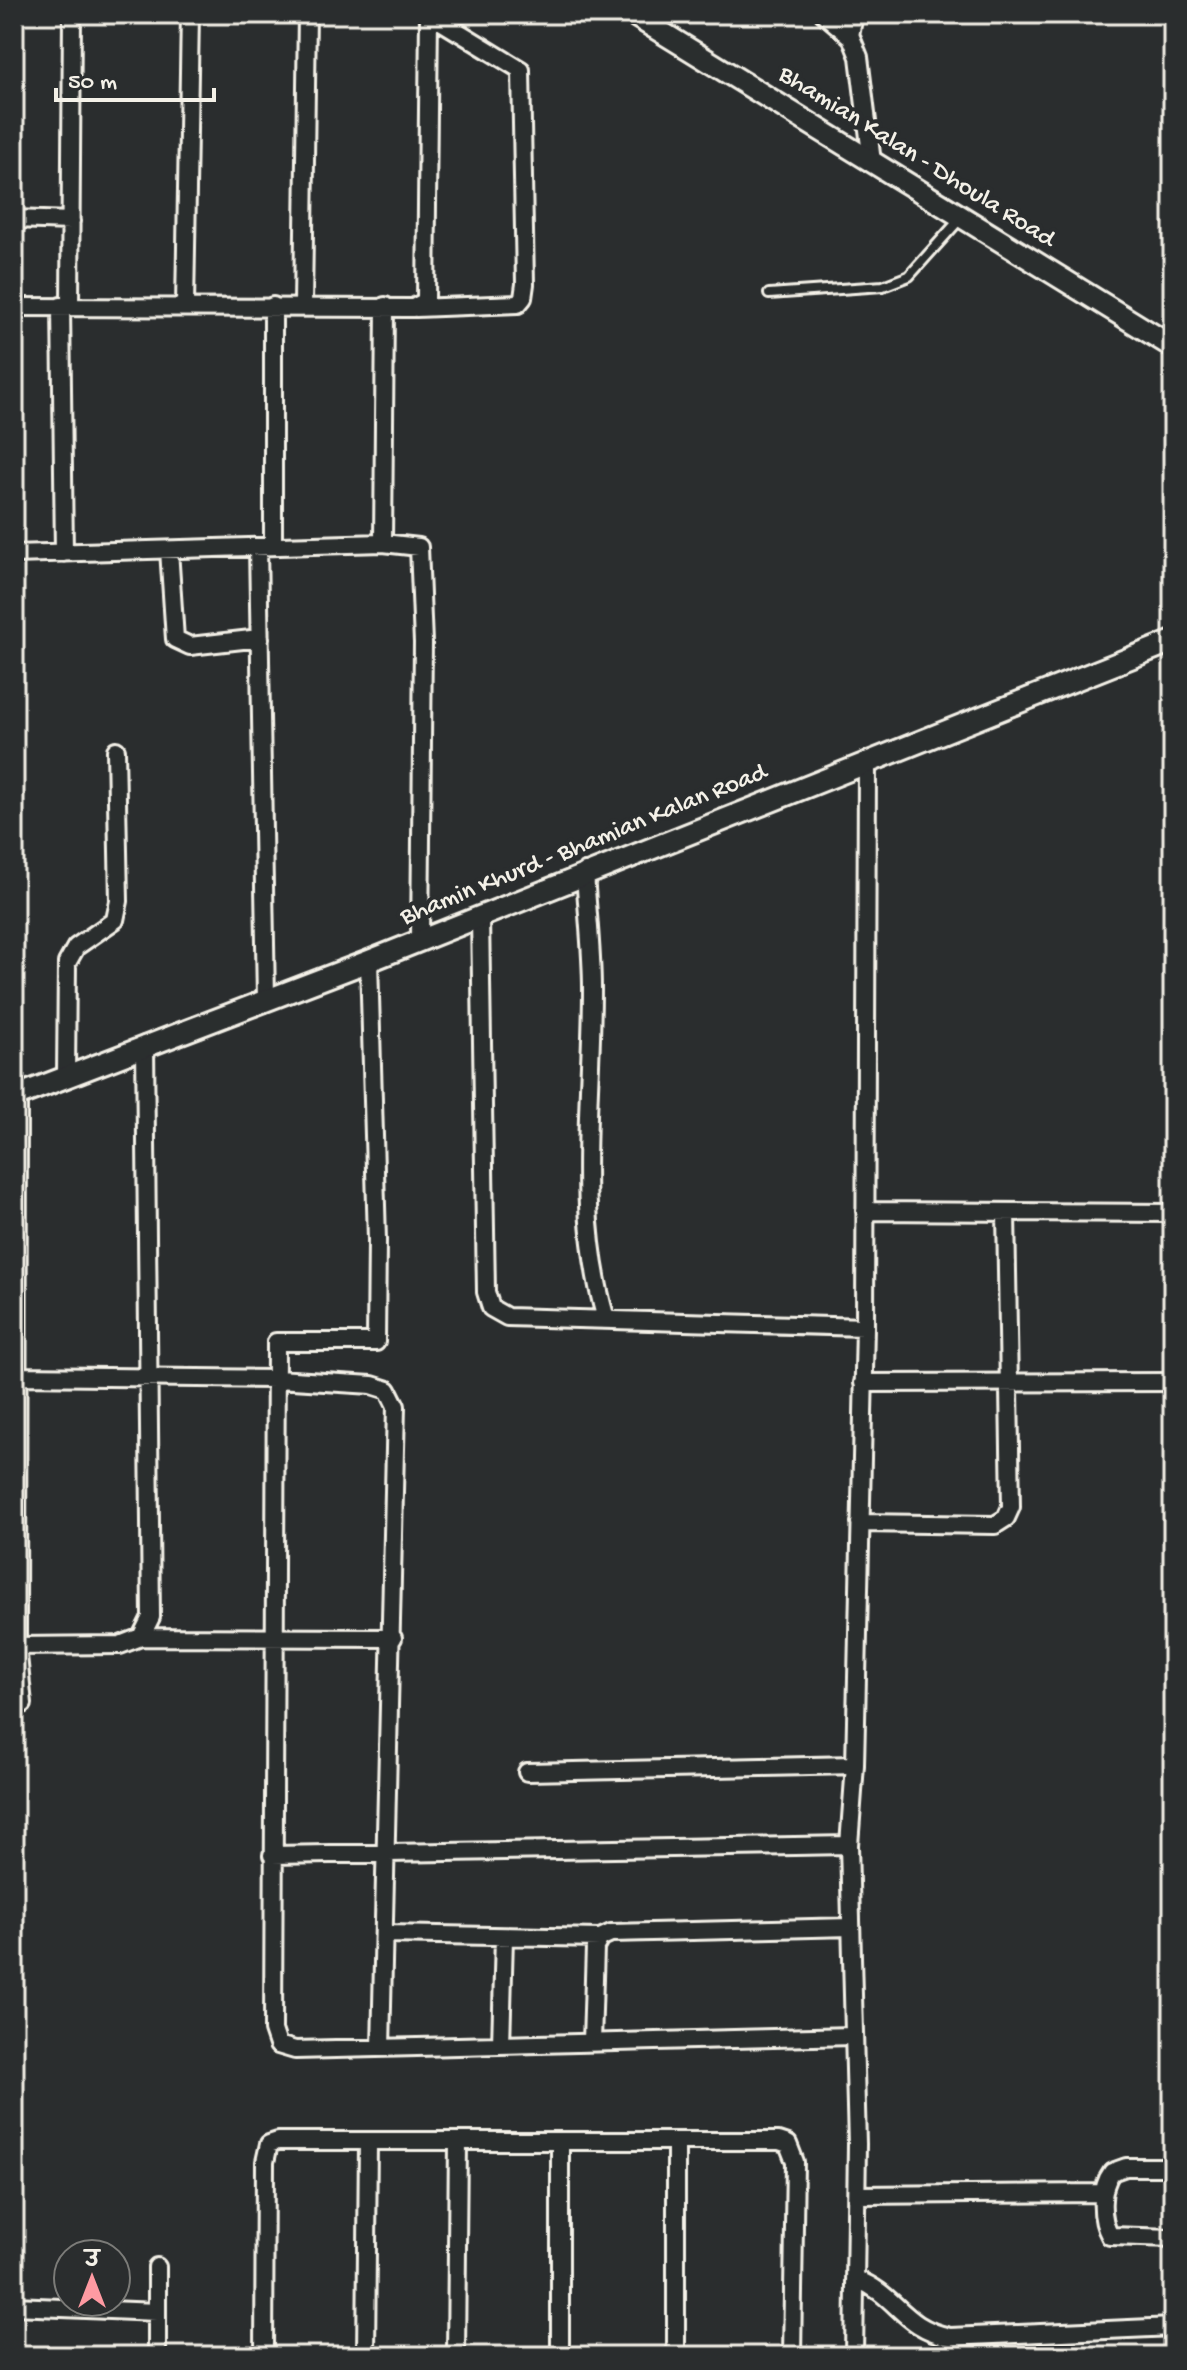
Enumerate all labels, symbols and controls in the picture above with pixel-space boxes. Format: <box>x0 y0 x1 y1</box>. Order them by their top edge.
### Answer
scale bar <box>56 52 214 102</box>
street label: Bhamian Kalan - Dhoula Road <box>771 59 1061 257</box>
text: 50 m <box>68 69 117 98</box>
street label: Bhamin Khurd - Bhamian Kalan Road <box>395 757 773 934</box>
north arrow <box>52 2238 132 2318</box>
text: उ <box>83 2249 102 2275</box>

